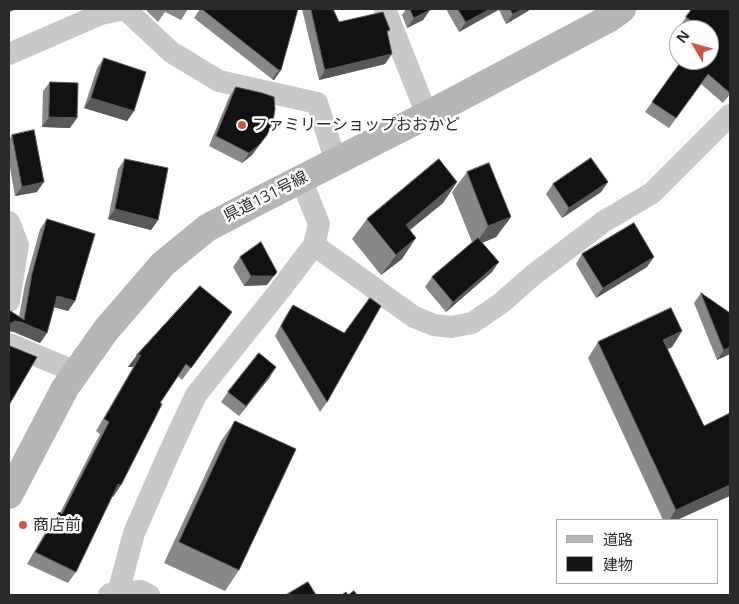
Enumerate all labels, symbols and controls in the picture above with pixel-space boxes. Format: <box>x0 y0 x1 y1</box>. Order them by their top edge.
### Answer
north arrow <box>669 20 719 70</box>
text: N <box>671 26 693 47</box>
place label: ファミリーショップおおかど <box>252 115 460 135</box>
marker: ファミリーショップおおかど <box>236 119 248 131</box>
street label: 県道131号線 <box>221 168 311 226</box>
place label: 商店前 <box>33 515 81 535</box>
marker: 商店前 <box>17 519 29 531</box>
legend <box>556 519 719 584</box>
text: 道路 <box>603 529 633 549</box>
text: 建物 <box>603 554 633 574</box>

